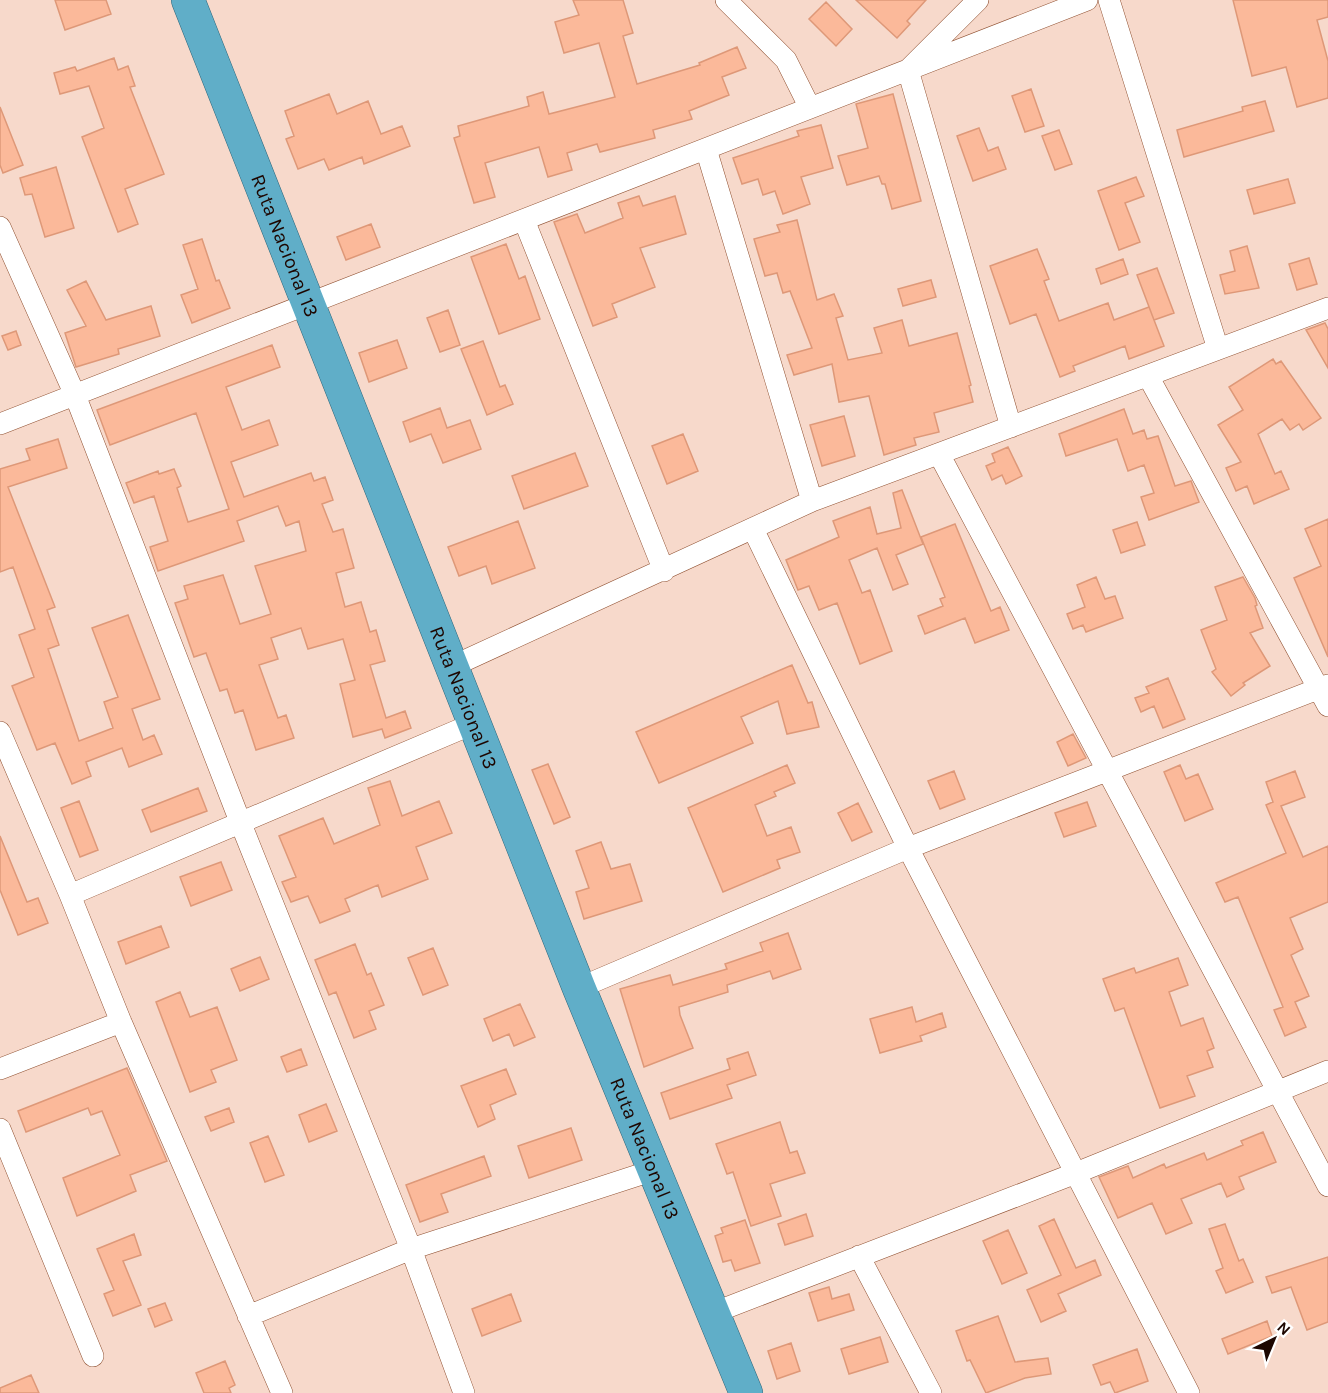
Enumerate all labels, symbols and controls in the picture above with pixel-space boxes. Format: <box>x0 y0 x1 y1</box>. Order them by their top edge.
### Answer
street label: Ruta Nacional 13 <box>247 171 324 320</box>
street label: Ruta Nacional 13 <box>425 623 503 772</box>
street label: Ruta Nacional 13 <box>606 1074 685 1223</box>
north arrow <box>1244 1309 1304 1369</box>
text: N <box>1273 1318 1295 1339</box>

